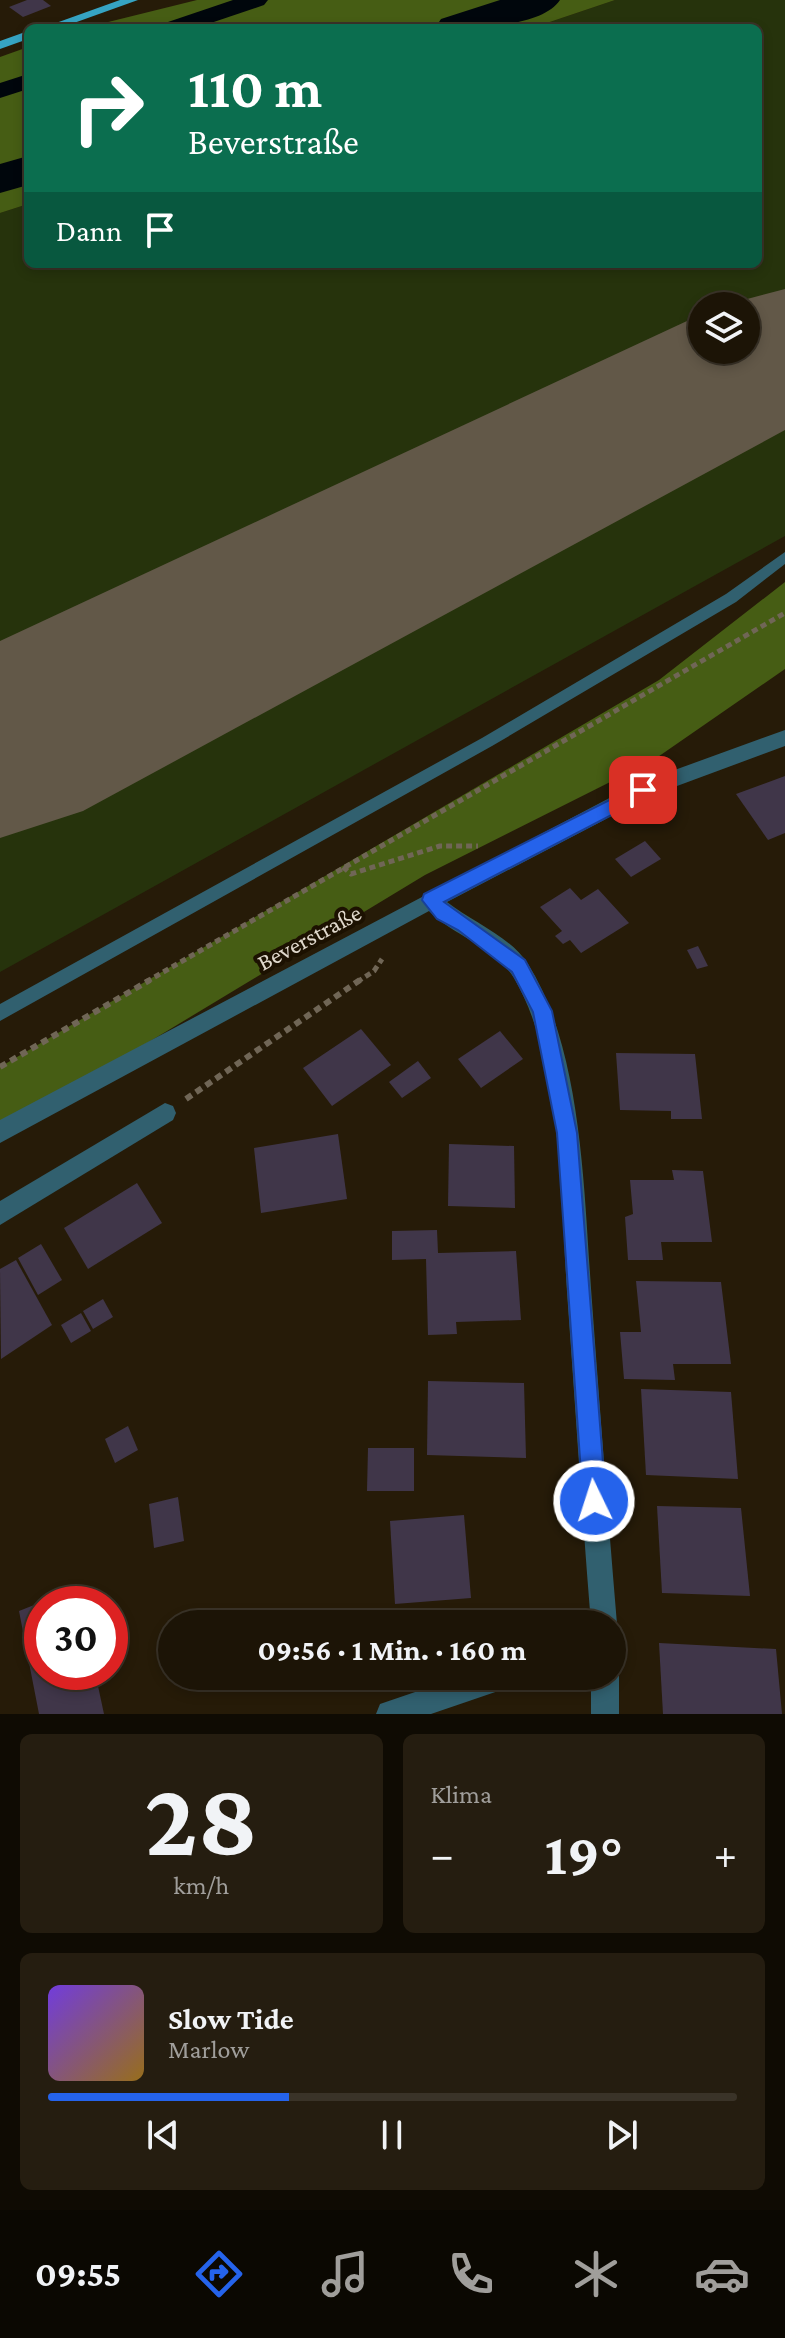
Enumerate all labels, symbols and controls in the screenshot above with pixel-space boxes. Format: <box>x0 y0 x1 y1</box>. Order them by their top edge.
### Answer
icon: right <box>56 56 160 160</box>
text: 110 m <box>188 57 322 119</box>
text: Beverstraße <box>188 122 359 162</box>
icon: arrive <box>138 208 182 252</box>
text: Dann <box>56 214 122 247</box>
map controls <box>688 292 760 364</box>
button: layers <box>688 292 760 364</box>
pin <box>609 756 677 824</box>
icon: arrive <box>621 768 665 812</box>
street label: Beverstraße <box>252 898 366 976</box>
position arrow <box>552 1459 636 1543</box>
speed limit sign: 30 <box>24 1586 128 1690</box>
text: 09:56 · 1 Min. · 160 m <box>258 1633 526 1666</box>
text: 28 <box>144 1761 258 1876</box>
text: Klima <box>431 1780 492 1809</box>
text: 19° <box>544 1820 623 1887</box>
text: − <box>431 1830 454 1878</box>
text: + <box>714 1830 737 1878</box>
text: km/h <box>173 1871 229 1900</box>
text: Slow Tide <box>168 2002 294 2035</box>
text: Marlow <box>168 2035 249 2064</box>
icon: previous <box>141 2113 185 2157</box>
icon: pause <box>370 2113 414 2157</box>
icon: next <box>600 2113 644 2157</box>
icon: directions <box>191 2246 247 2302</box>
icon: music <box>317 2246 373 2302</box>
icon: phone <box>443 2246 499 2302</box>
icon: climate <box>568 2246 624 2302</box>
icon: car <box>694 2246 750 2302</box>
text: 09:55 <box>35 2254 121 2294</box>

